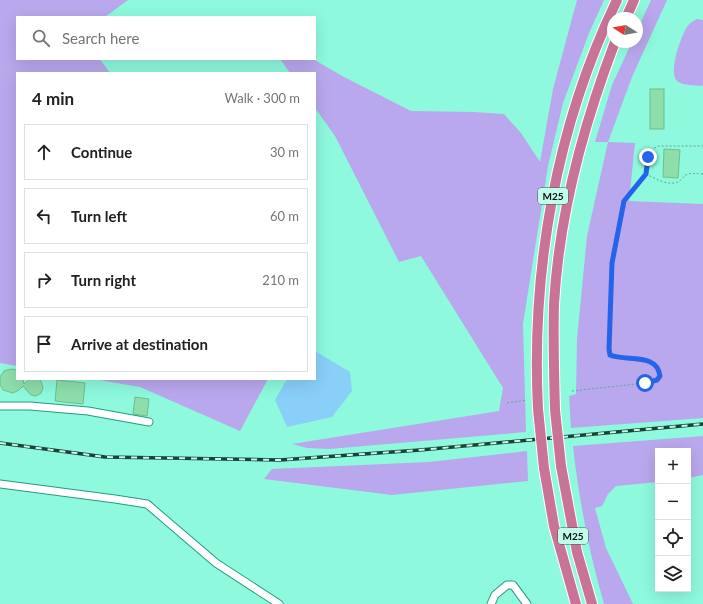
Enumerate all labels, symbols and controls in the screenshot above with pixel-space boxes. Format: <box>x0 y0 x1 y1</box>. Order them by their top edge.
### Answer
north arrow <box>607 12 643 48</box>
search box <box>16 16 316 60</box>
icon: search <box>30 27 52 49</box>
text: Search here <box>62 29 139 47</box>
text: 4 min <box>32 88 74 109</box>
text: Walk · 300 m <box>224 90 300 106</box>
icon: ahead <box>33 141 55 163</box>
text: Continue <box>71 143 132 161</box>
text: 30 m <box>270 144 299 160</box>
route end <box>639 148 657 166</box>
road number: M25 <box>538 188 568 204</box>
icon: left <box>33 205 55 227</box>
text: Turn left <box>71 207 127 225</box>
text: 60 m <box>270 208 299 224</box>
icon: right <box>33 269 55 291</box>
text: Turn right <box>71 271 136 289</box>
text: 210 m <box>262 272 299 288</box>
icon: arrive <box>33 333 55 355</box>
text: Arrive at destination <box>71 335 208 353</box>
route start <box>636 374 654 392</box>
map controls <box>655 448 691 592</box>
button: + <box>655 448 691 484</box>
button: − <box>655 484 691 520</box>
button: locate <box>655 520 691 556</box>
road number: M25 <box>558 528 588 544</box>
button: layers <box>655 556 691 592</box>

